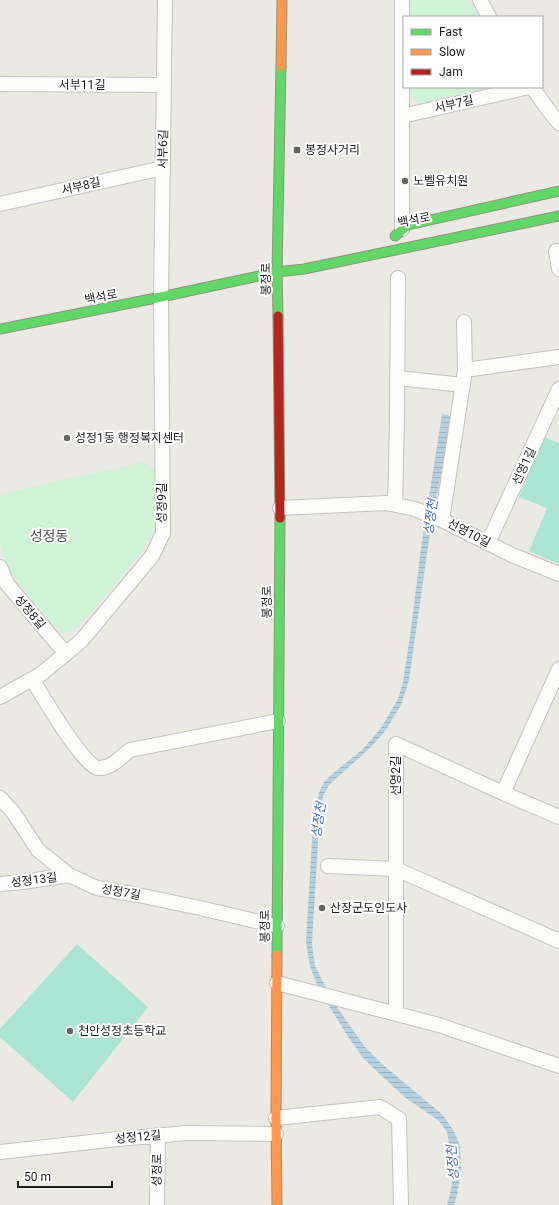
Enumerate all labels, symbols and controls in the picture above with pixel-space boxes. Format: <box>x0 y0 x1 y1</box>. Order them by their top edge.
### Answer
legend <box>403 16 543 88</box>
text: Fast <box>439 25 462 39</box>
text: Slow <box>439 45 465 59</box>
text: Jam <box>439 65 463 79</box>
street label: 서부11길 <box>59 78 105 92</box>
street label: 서부7길 <box>433 93 475 115</box>
street label: 서부6길 <box>156 129 170 169</box>
place label: 봉정사거리 <box>305 143 360 157</box>
marker: 봉정사거리 <box>292 145 302 155</box>
place label: 노벨유치원 <box>413 174 468 188</box>
street label: 서부8길 <box>60 175 102 197</box>
marker: 노벨유치원 <box>400 176 410 186</box>
street label: 백석로 <box>396 210 432 230</box>
street label: 봉정로 <box>259 262 273 296</box>
street label: 백석로 <box>83 287 119 307</box>
place label: 성정1동 행정복지센터 <box>75 431 184 445</box>
marker: 성정1동 행정복지센터 <box>62 433 72 443</box>
street label: 선영1길 <box>509 445 539 487</box>
street label: 성정9길 <box>155 483 169 523</box>
water label: 성정천 <box>420 497 441 536</box>
street label: 선영10길 <box>445 516 493 550</box>
district label: 성정동 <box>30 528 68 544</box>
street label: 봉정로 <box>260 585 274 619</box>
street label: 성정8길 <box>12 592 48 632</box>
street label: 선영2길 <box>389 756 403 796</box>
water label: 성정천 <box>308 800 329 839</box>
street label: 성정13길 <box>10 870 58 890</box>
street label: 성정7길 <box>100 882 142 902</box>
place label: 산장군도인도사 <box>330 901 407 915</box>
marker: 산장군도인도사 <box>317 903 327 913</box>
street label: 봉정로 <box>258 909 272 943</box>
place label: 천안성정초등학교 <box>78 1024 166 1038</box>
marker: 천안성정초등학교 <box>65 1026 75 1036</box>
street label: 성정12길 <box>114 1128 162 1146</box>
water label: 성정천 <box>443 1143 462 1181</box>
street label: 성정로 <box>150 1153 164 1187</box>
scale bar <box>18 1163 112 1189</box>
text: 50 m <box>24 1170 51 1184</box>

